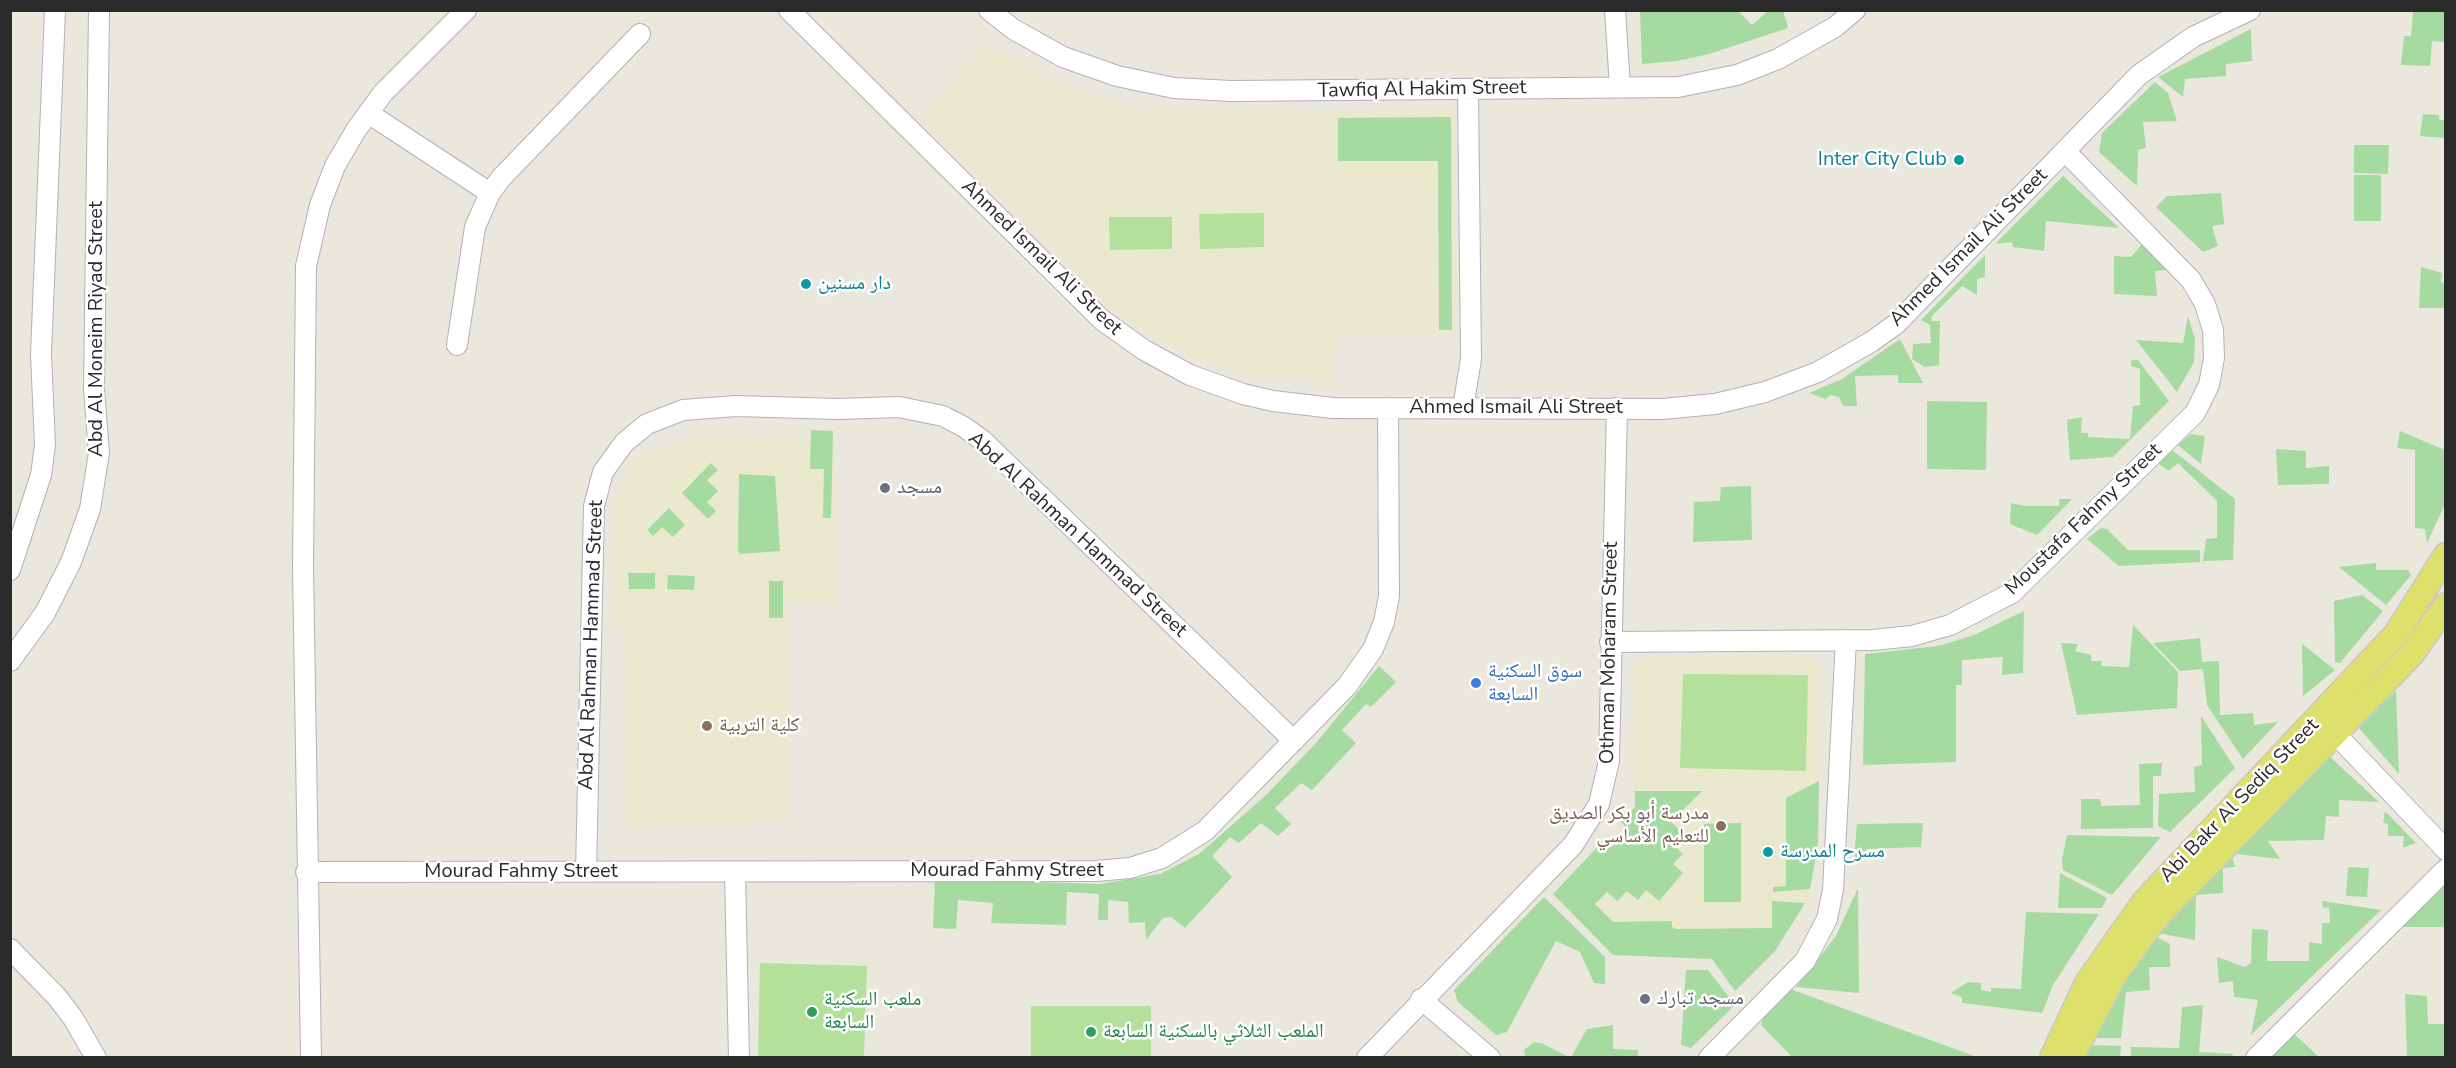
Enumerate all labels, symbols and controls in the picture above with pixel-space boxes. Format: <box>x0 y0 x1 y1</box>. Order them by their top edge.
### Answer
street label: Tawfiq Al Hakim Street <box>1317 76 1527 104</box>
place label: Inter City Club <box>1818 148 1947 172</box>
marker: Inter City Club <box>1952 153 1966 167</box>
street label: Ahmed Ismail Ali Street <box>1885 164 2053 332</box>
street label: Ahmed Ismail Ali Street <box>956 175 1126 341</box>
street label: Abd Al Moneim Riyad Street <box>85 201 109 457</box>
place label: دار مسنين <box>818 272 891 296</box>
marker: دار مسنين <box>799 277 813 291</box>
street label: Ahmed Ismail Ali Street <box>1409 396 1623 420</box>
street label: Abd Al Rahman Hammad Street <box>963 427 1191 643</box>
street label: Moustafa Fahmy Street <box>2001 439 2167 601</box>
place label: مسجد <box>897 476 942 500</box>
marker: مسجد <box>878 481 892 495</box>
street label: Abd Al Rahman Hammad Street <box>575 500 609 790</box>
street label: Othman Moharam Street <box>1596 542 1624 764</box>
place label: سوق السكنية السابعة <box>1488 660 1582 707</box>
marker: سوق السكنية السابعة <box>1469 676 1483 690</box>
place label: كلية التربية <box>719 714 800 738</box>
street label: Abi Bakr Al Sediq Street <box>2155 714 2325 888</box>
marker: كلية التربية <box>700 719 714 733</box>
place label: مدرسة أبو بكر الصديق للتعليم الأساسي <box>1549 802 1709 849</box>
marker: مدرسة أبو بكر الصديق للتعليم الأساسي <box>1714 819 1728 833</box>
place label: مسرح المدرسة <box>1780 840 1885 864</box>
marker: مسرح المدرسة <box>1761 845 1775 859</box>
street label: Mourad Fahmy Street <box>910 859 1104 883</box>
street label: Mourad Fahmy Street <box>424 860 618 884</box>
place label: مسجد تبارك <box>1657 987 1744 1011</box>
place label: ملعب السكنية السابعة <box>824 988 921 1035</box>
marker: مسجد تبارك <box>1638 992 1652 1006</box>
marker: ملعب السكنية السابعة <box>805 1005 819 1019</box>
place label: الملعب الثلاثي بالسكنية السابعة <box>1103 1020 1324 1044</box>
marker: الملعب الثلاثي بالسكنية السابعة <box>1084 1025 1098 1039</box>

